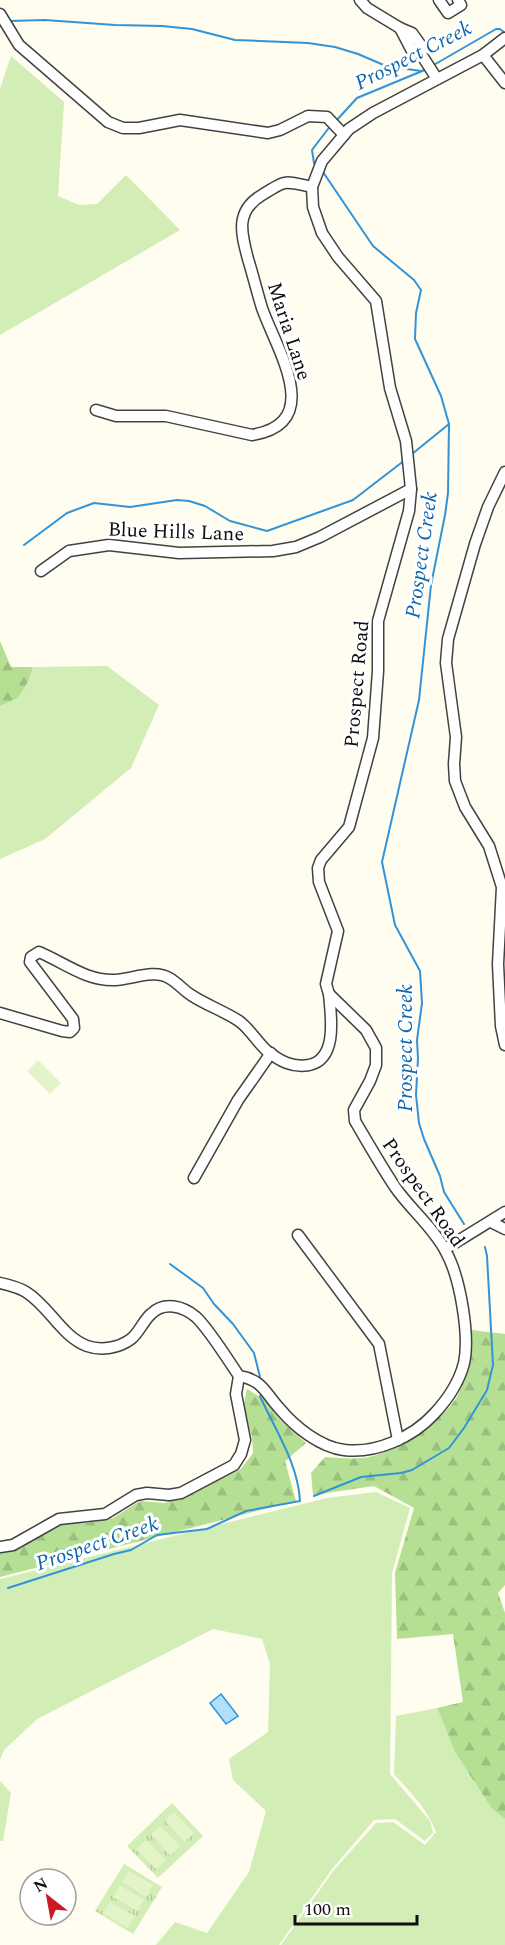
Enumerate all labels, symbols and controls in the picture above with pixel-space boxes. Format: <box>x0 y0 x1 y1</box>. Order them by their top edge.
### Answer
water label: Prospect Creek <box>349 13 478 99</box>
street label: Maria Lane <box>259 278 319 384</box>
water label: Prospect Creek <box>397 489 447 621</box>
street label: Blue Hills Lane <box>107 515 245 549</box>
street label: Prospect Road <box>336 619 378 749</box>
water label: Prospect Creek <box>390 984 422 1112</box>
street label: Prospect Road <box>374 1132 472 1254</box>
water label: Prospect Creek <box>32 1508 163 1580</box>
north arrow <box>18 1867 78 1927</box>
text: N <box>29 1871 53 1899</box>
scale bar <box>295 1888 416 1926</box>
text: 100 m <box>304 1896 351 1923</box>

